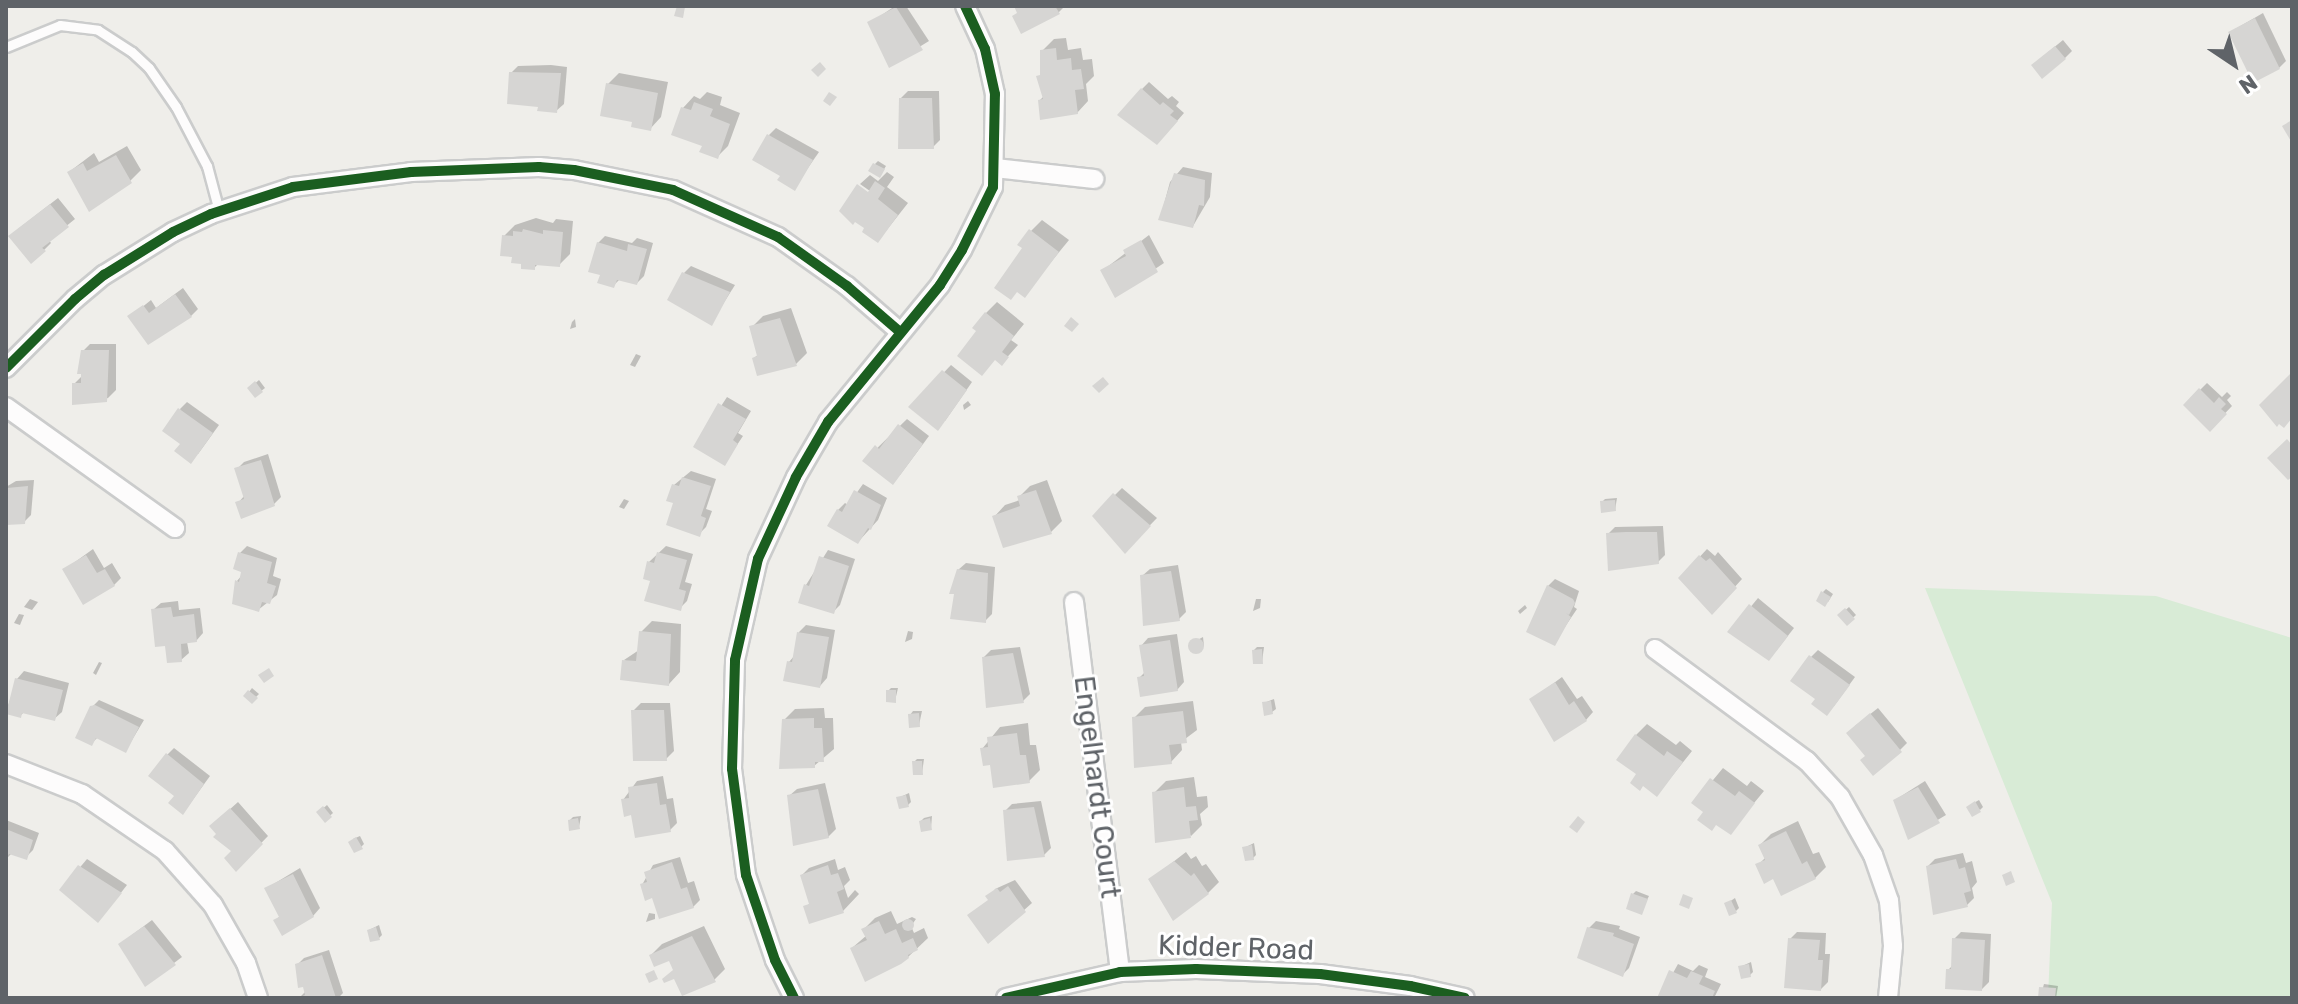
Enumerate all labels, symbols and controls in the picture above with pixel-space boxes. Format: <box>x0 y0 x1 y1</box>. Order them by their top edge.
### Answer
north arrow <box>2194 24 2274 104</box>
text: N <box>2234 68 2262 100</box>
street label: Engelhardt Court <box>1067 674 1127 900</box>
street label: Kidder Road <box>1157 928 1315 968</box>

